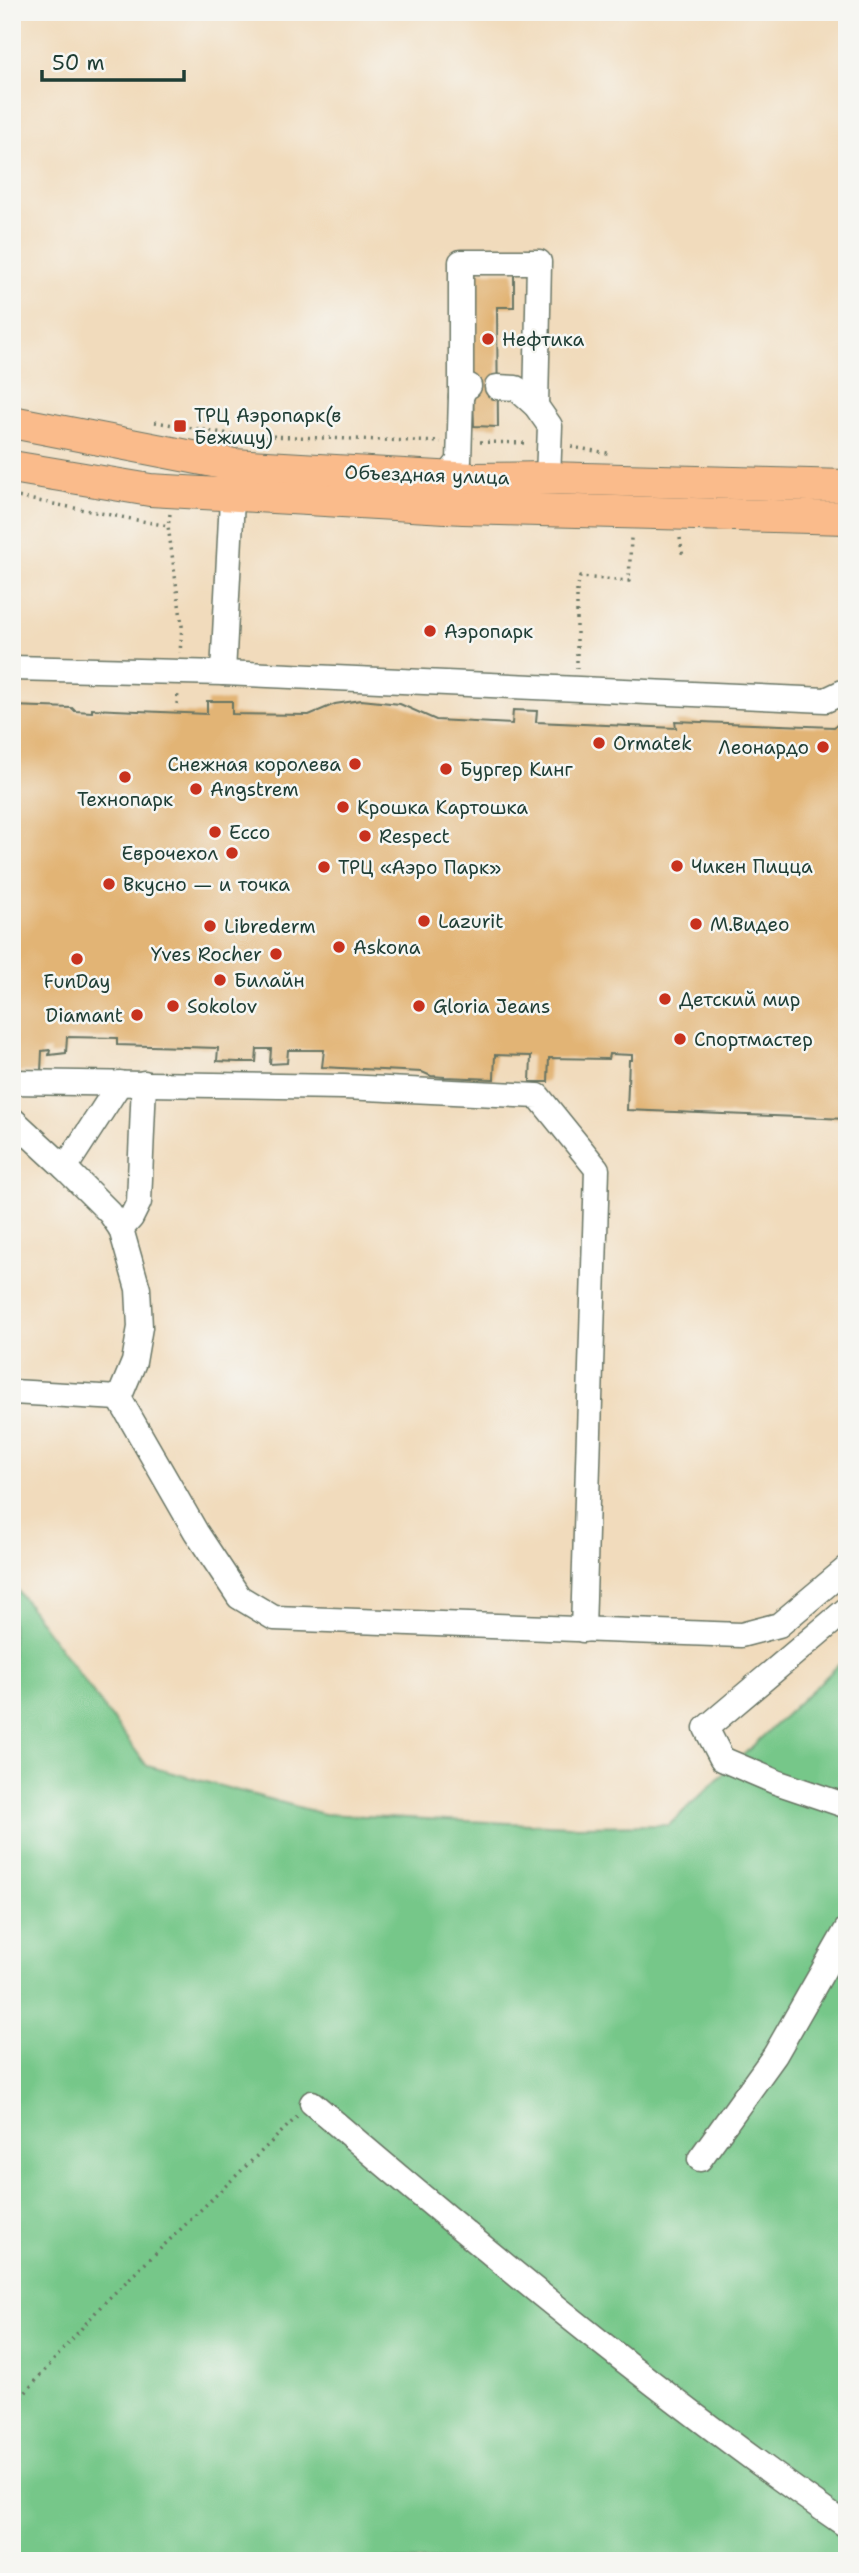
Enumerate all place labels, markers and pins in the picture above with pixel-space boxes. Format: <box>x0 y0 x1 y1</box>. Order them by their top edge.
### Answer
place label: Нефтика <box>502 327 584 352</box>
marker: Нефтика <box>480 331 496 347</box>
place label: ТРЦ Аэропарк(в Бежицу) <box>194 403 341 450</box>
marker: ТРЦ Аэропарк(в Бежицу) <box>172 418 188 434</box>
place label: Аэропарк <box>444 619 533 644</box>
marker: Аэропарк <box>422 623 438 639</box>
place label: Ormatek <box>613 731 692 756</box>
marker: Ormatek <box>591 735 607 751</box>
place label: Леонардо <box>718 735 809 760</box>
marker: Леонардо <box>815 739 831 755</box>
place label: Снежная королева <box>167 752 341 777</box>
marker: Снежная королева <box>347 756 363 772</box>
place label: Бургер Кинг <box>460 757 574 782</box>
marker: Бургер Кинг <box>438 761 454 777</box>
marker: Технопарк <box>117 769 133 785</box>
place label: Angstrem <box>210 777 299 802</box>
marker: Angstrem <box>188 781 204 797</box>
place label: Технопарк <box>77 787 173 812</box>
place label: Крошка Картошка <box>357 795 528 820</box>
marker: Крошка Картошка <box>335 799 351 815</box>
place label: Ecco <box>229 820 270 845</box>
marker: Ecco <box>207 824 223 840</box>
place label: Respect <box>379 824 450 849</box>
marker: Respect <box>357 828 373 844</box>
place label: Еврочехол <box>121 841 218 866</box>
marker: Еврочехол <box>224 845 240 861</box>
place label: Чикен Пицца <box>691 854 813 879</box>
place label: ТРЦ «Аэро Парк» <box>338 855 501 880</box>
marker: Чикен Пицца <box>669 858 685 874</box>
marker: ТРЦ «Аэро Парк» <box>316 859 332 875</box>
place label: Вкусно — и точка <box>123 872 290 897</box>
marker: Вкусно — и точка <box>101 876 117 892</box>
place label: Lazurit <box>438 909 504 934</box>
place label: М.Видео <box>710 912 790 937</box>
marker: Lazurit <box>416 913 432 929</box>
place label: Librederm <box>224 914 316 939</box>
marker: М.Видео <box>688 916 704 932</box>
marker: Librederm <box>202 918 218 934</box>
place label: Askona <box>353 935 421 960</box>
marker: Askona <box>331 939 347 955</box>
place label: Yves Rocher <box>151 942 262 967</box>
marker: Yves Rocher <box>268 946 284 962</box>
marker: FunDay <box>69 951 85 967</box>
place label: Билайн <box>234 968 305 993</box>
place label: FunDay <box>44 969 110 994</box>
marker: Билайн <box>212 972 228 988</box>
place label: Детский мир <box>679 987 800 1012</box>
marker: Детский мир <box>657 991 673 1007</box>
place label: Sokolov <box>187 994 257 1019</box>
place label: Gloria Jeans <box>433 994 550 1019</box>
marker: Sokolov <box>165 998 181 1014</box>
marker: Gloria Jeans <box>411 998 427 1014</box>
place label: Diamant <box>46 1003 123 1028</box>
marker: Diamant <box>129 1007 145 1023</box>
place label: Спортмастер <box>694 1027 813 1052</box>
marker: Спортмастер <box>672 1031 688 1047</box>

